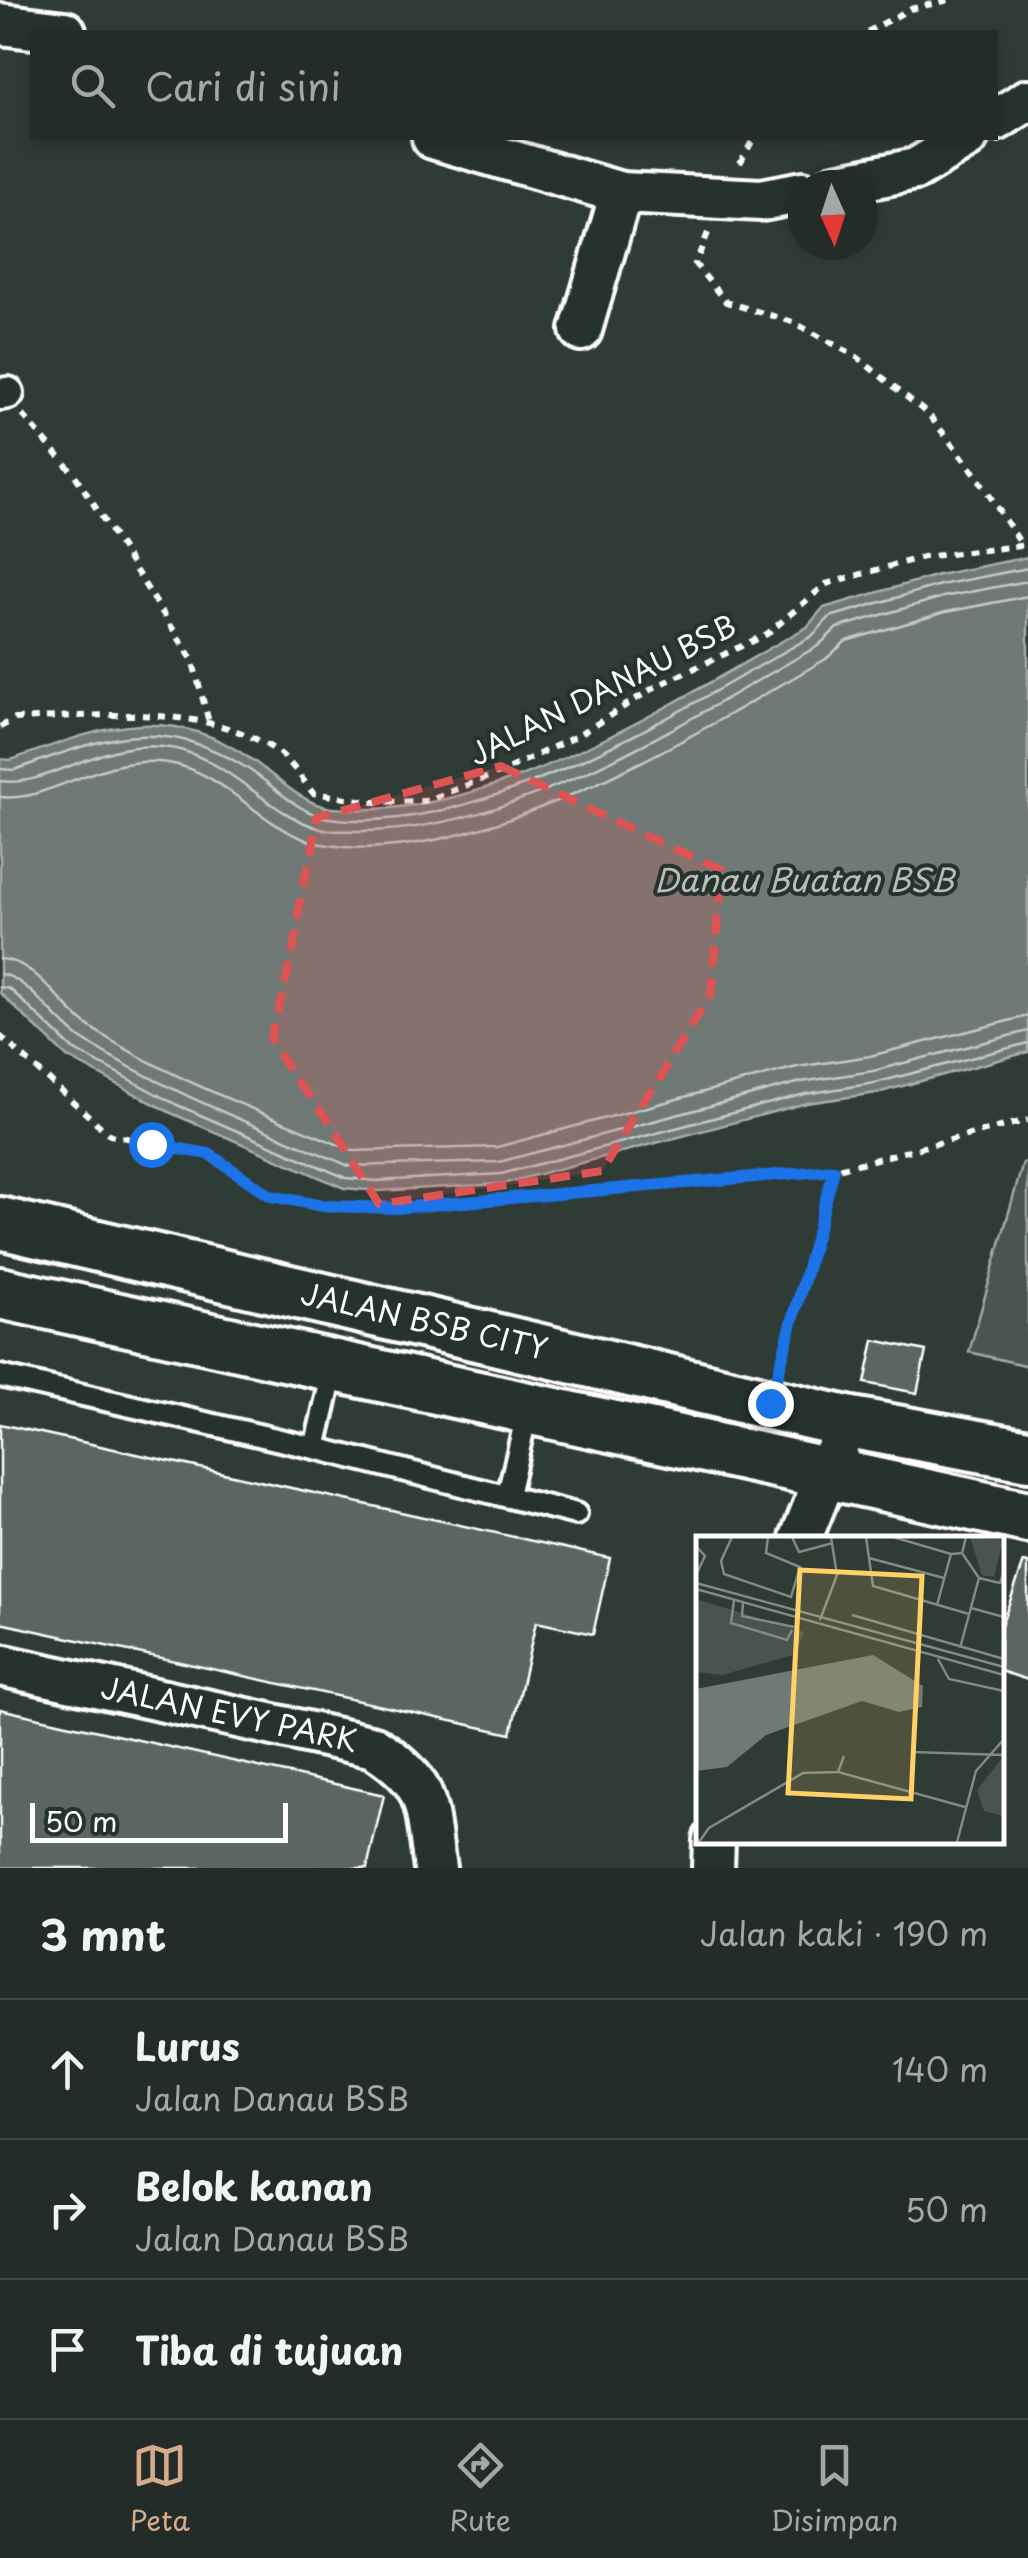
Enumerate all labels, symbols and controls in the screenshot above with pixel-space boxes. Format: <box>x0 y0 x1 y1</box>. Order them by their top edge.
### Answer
search box <box>30 30 998 140</box>
text: Cari di sini <box>145 57 341 114</box>
icon: search <box>65 58 120 113</box>
north arrow <box>788 170 878 260</box>
street label: JALAN DANAU BSB <box>460 602 743 776</box>
water label: Danau Buatan BSB <box>654 855 957 903</box>
route start <box>129 1122 175 1168</box>
street label: JALAN BSB CITY <box>297 1269 552 1370</box>
route end <box>748 1381 794 1427</box>
inset map <box>696 1536 1003 1843</box>
street label: JALAN EVY PARK <box>97 1663 362 1762</box>
scale bar <box>30 1798 288 1842</box>
text: 50 m <box>45 1799 118 1842</box>
text: 3 mnt <box>40 1902 166 1965</box>
text: Jalan kaki · 190 m <box>700 1909 988 1957</box>
text: Lurus <box>135 2017 240 2074</box>
icon: ahead <box>40 2042 95 2097</box>
text: 140 m <box>892 2045 988 2093</box>
text: Jalan Danau BSB <box>135 2074 409 2122</box>
text: Belok kanan <box>135 2157 372 2214</box>
icon: right <box>40 2182 95 2237</box>
text: 50 m <box>905 2185 988 2233</box>
text: Jalan Danau BSB <box>135 2214 409 2262</box>
text: Tiba di tujuan <box>135 2321 403 2378</box>
icon: arrive <box>40 2322 95 2377</box>
tab: Peta <box>130 2438 190 2541</box>
tab: Rute <box>449 2438 511 2541</box>
tab: Disimpan <box>771 2438 898 2541</box>

